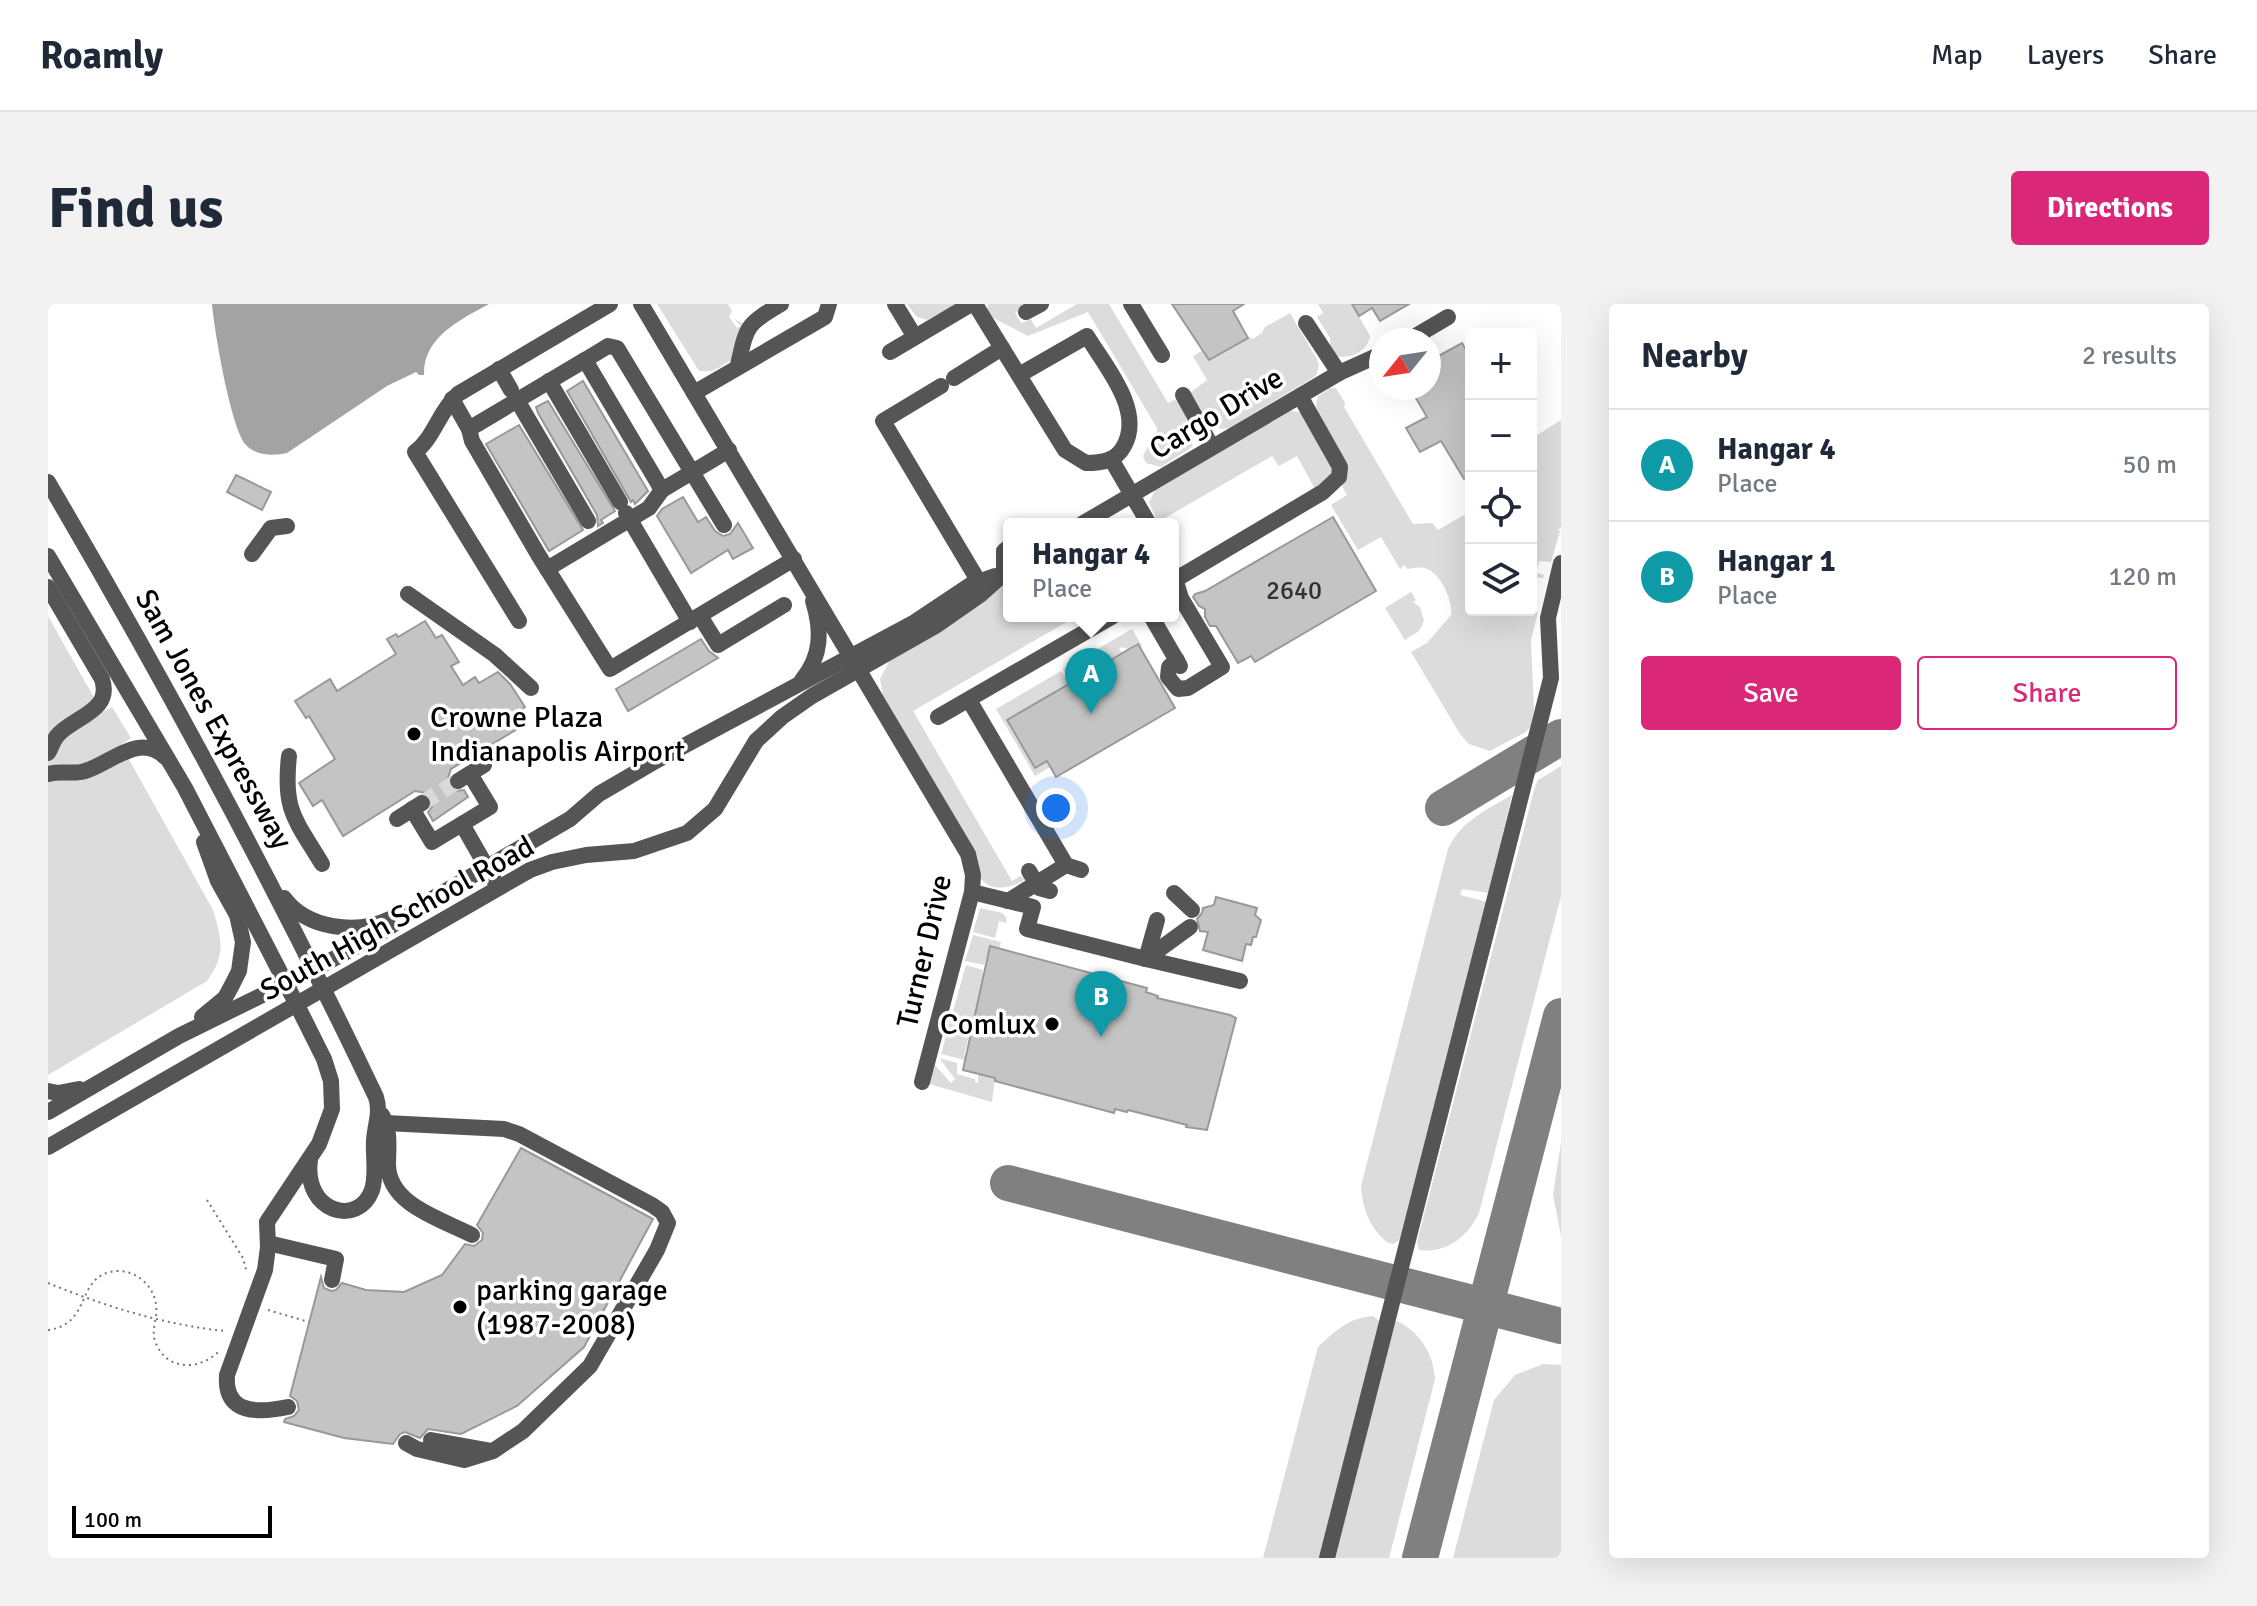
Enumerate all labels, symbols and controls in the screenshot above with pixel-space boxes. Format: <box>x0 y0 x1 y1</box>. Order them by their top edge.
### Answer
text: Roamly <box>40 32 163 79</box>
text: Map <box>1931 38 1983 72</box>
text: Layers <box>2027 38 2104 72</box>
text: Share <box>2148 38 2217 72</box>
button: Directions <box>2011 171 2209 245</box>
text: Find us <box>48 174 223 243</box>
north arrow <box>1369 328 1441 400</box>
map controls <box>1465 328 1537 616</box>
button: + <box>1465 328 1537 400</box>
text: Nearby <box>1641 335 1748 377</box>
text: 2 results <box>2082 340 2177 372</box>
street label: Cargo Drive <box>1143 359 1290 468</box>
button: − <box>1465 400 1537 472</box>
text: Hangar 4 <box>1717 431 1836 468</box>
text: A <box>1659 449 1675 481</box>
text: 50 m <box>2122 449 2177 481</box>
text: Place <box>1717 468 1778 500</box>
button: locate <box>1465 472 1537 544</box>
popup <box>1003 518 1179 622</box>
text: Hangar 4 <box>1032 536 1150 573</box>
text: Hangar 1 <box>1717 543 1836 580</box>
button: layers <box>1465 544 1537 616</box>
text: B <box>1659 561 1675 593</box>
text: 120 m <box>2108 561 2177 593</box>
text: Place <box>1032 573 1092 605</box>
house number: 2640 <box>1266 575 1322 607</box>
text: Place <box>1717 580 1778 612</box>
street label: Sam Jones Expressway <box>127 583 300 856</box>
pin: A <box>1065 648 1117 714</box>
button: Save <box>1641 656 1901 730</box>
button: Share <box>1917 656 2177 730</box>
place label: Crowne Plaza Indianapolis Airport <box>430 699 685 770</box>
marker: Crowne Plaza Indianapolis Airport <box>405 725 423 743</box>
your location <box>1036 788 1076 828</box>
street label: South High School Road <box>254 828 541 1009</box>
street label: Turner Drive <box>889 871 960 1031</box>
pin: B <box>1075 971 1127 1037</box>
place label: Comlux <box>940 1006 1036 1043</box>
marker: Comlux <box>1043 1015 1061 1033</box>
place label: parking garage (1987-2008) <box>476 1272 668 1343</box>
marker: parking garage (1987-2008) <box>451 1298 469 1316</box>
scale bar <box>72 1502 272 1538</box>
text: 100 m <box>84 1506 142 1533</box>

